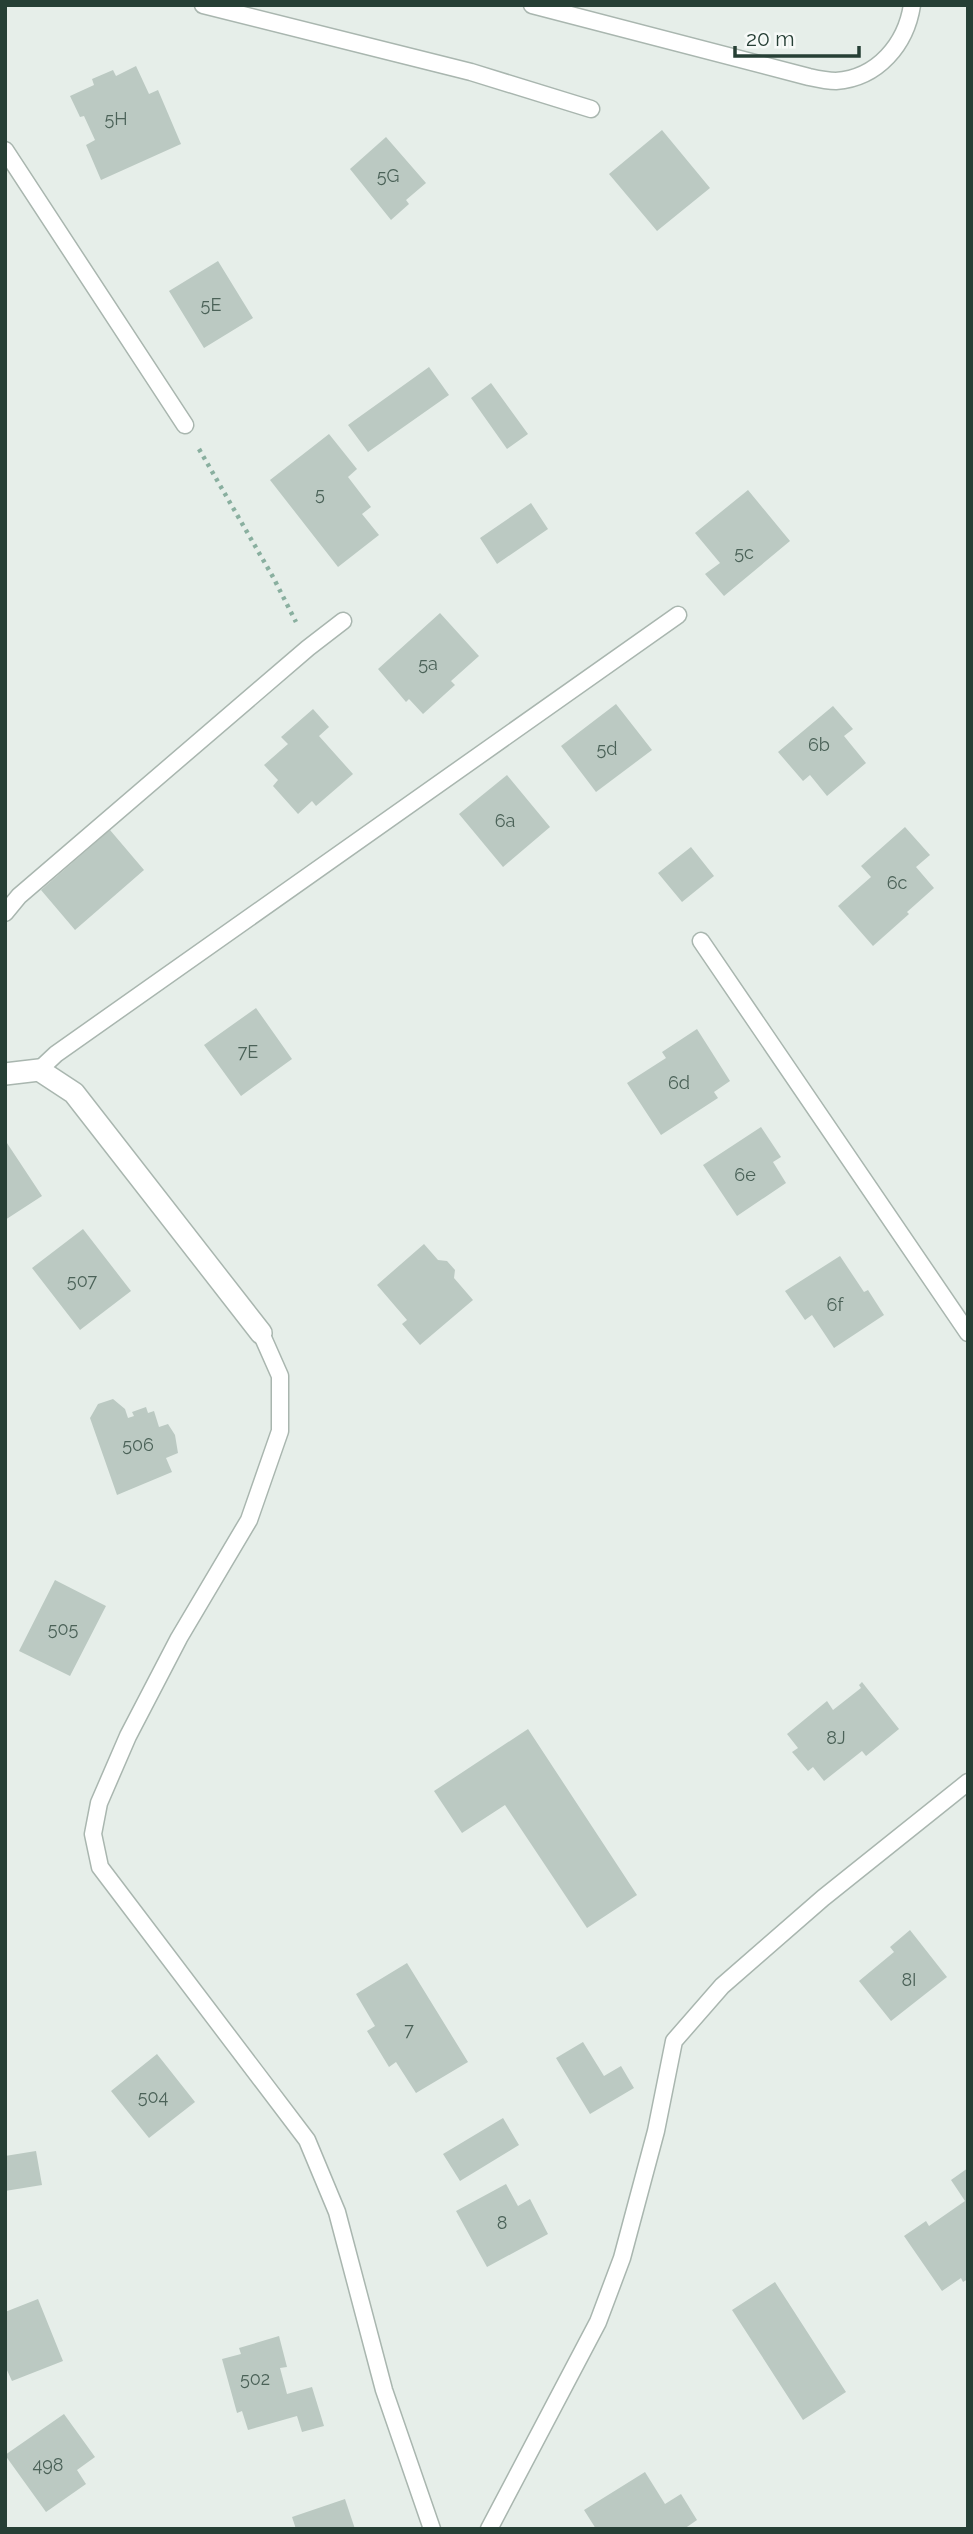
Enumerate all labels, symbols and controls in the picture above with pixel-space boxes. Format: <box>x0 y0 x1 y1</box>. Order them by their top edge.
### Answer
scale bar <box>735 14 859 58</box>
text: 20 m <box>746 26 794 51</box>
house number: 5H <box>104 108 128 129</box>
house number: 5G <box>377 165 399 186</box>
house number: 5E <box>201 294 221 315</box>
house number: 5 <box>315 483 325 504</box>
house number: 5c <box>734 542 754 563</box>
house number: 5a <box>418 653 438 674</box>
house number: 6b <box>808 734 830 755</box>
house number: 5d <box>596 738 618 759</box>
house number: 6a <box>495 810 515 831</box>
house number: 6c <box>887 872 907 893</box>
house number: 7E <box>238 1041 258 1062</box>
house number: 6d <box>668 1072 690 1093</box>
house number: 6e <box>734 1164 756 1185</box>
house number: 507 <box>67 1270 98 1291</box>
house number: 6f <box>827 1294 844 1315</box>
house number: 506 <box>122 1434 154 1455</box>
house number: 505 <box>48 1618 79 1639</box>
house number: 8J <box>826 1727 846 1748</box>
house number: 8I <box>901 1969 917 1990</box>
house number: 7 <box>404 2019 414 2040</box>
house number: 504 <box>138 2086 168 2107</box>
house number: 8 <box>497 2212 507 2233</box>
house number: 502 <box>240 2368 270 2389</box>
house number: 498 <box>32 2454 64 2475</box>

